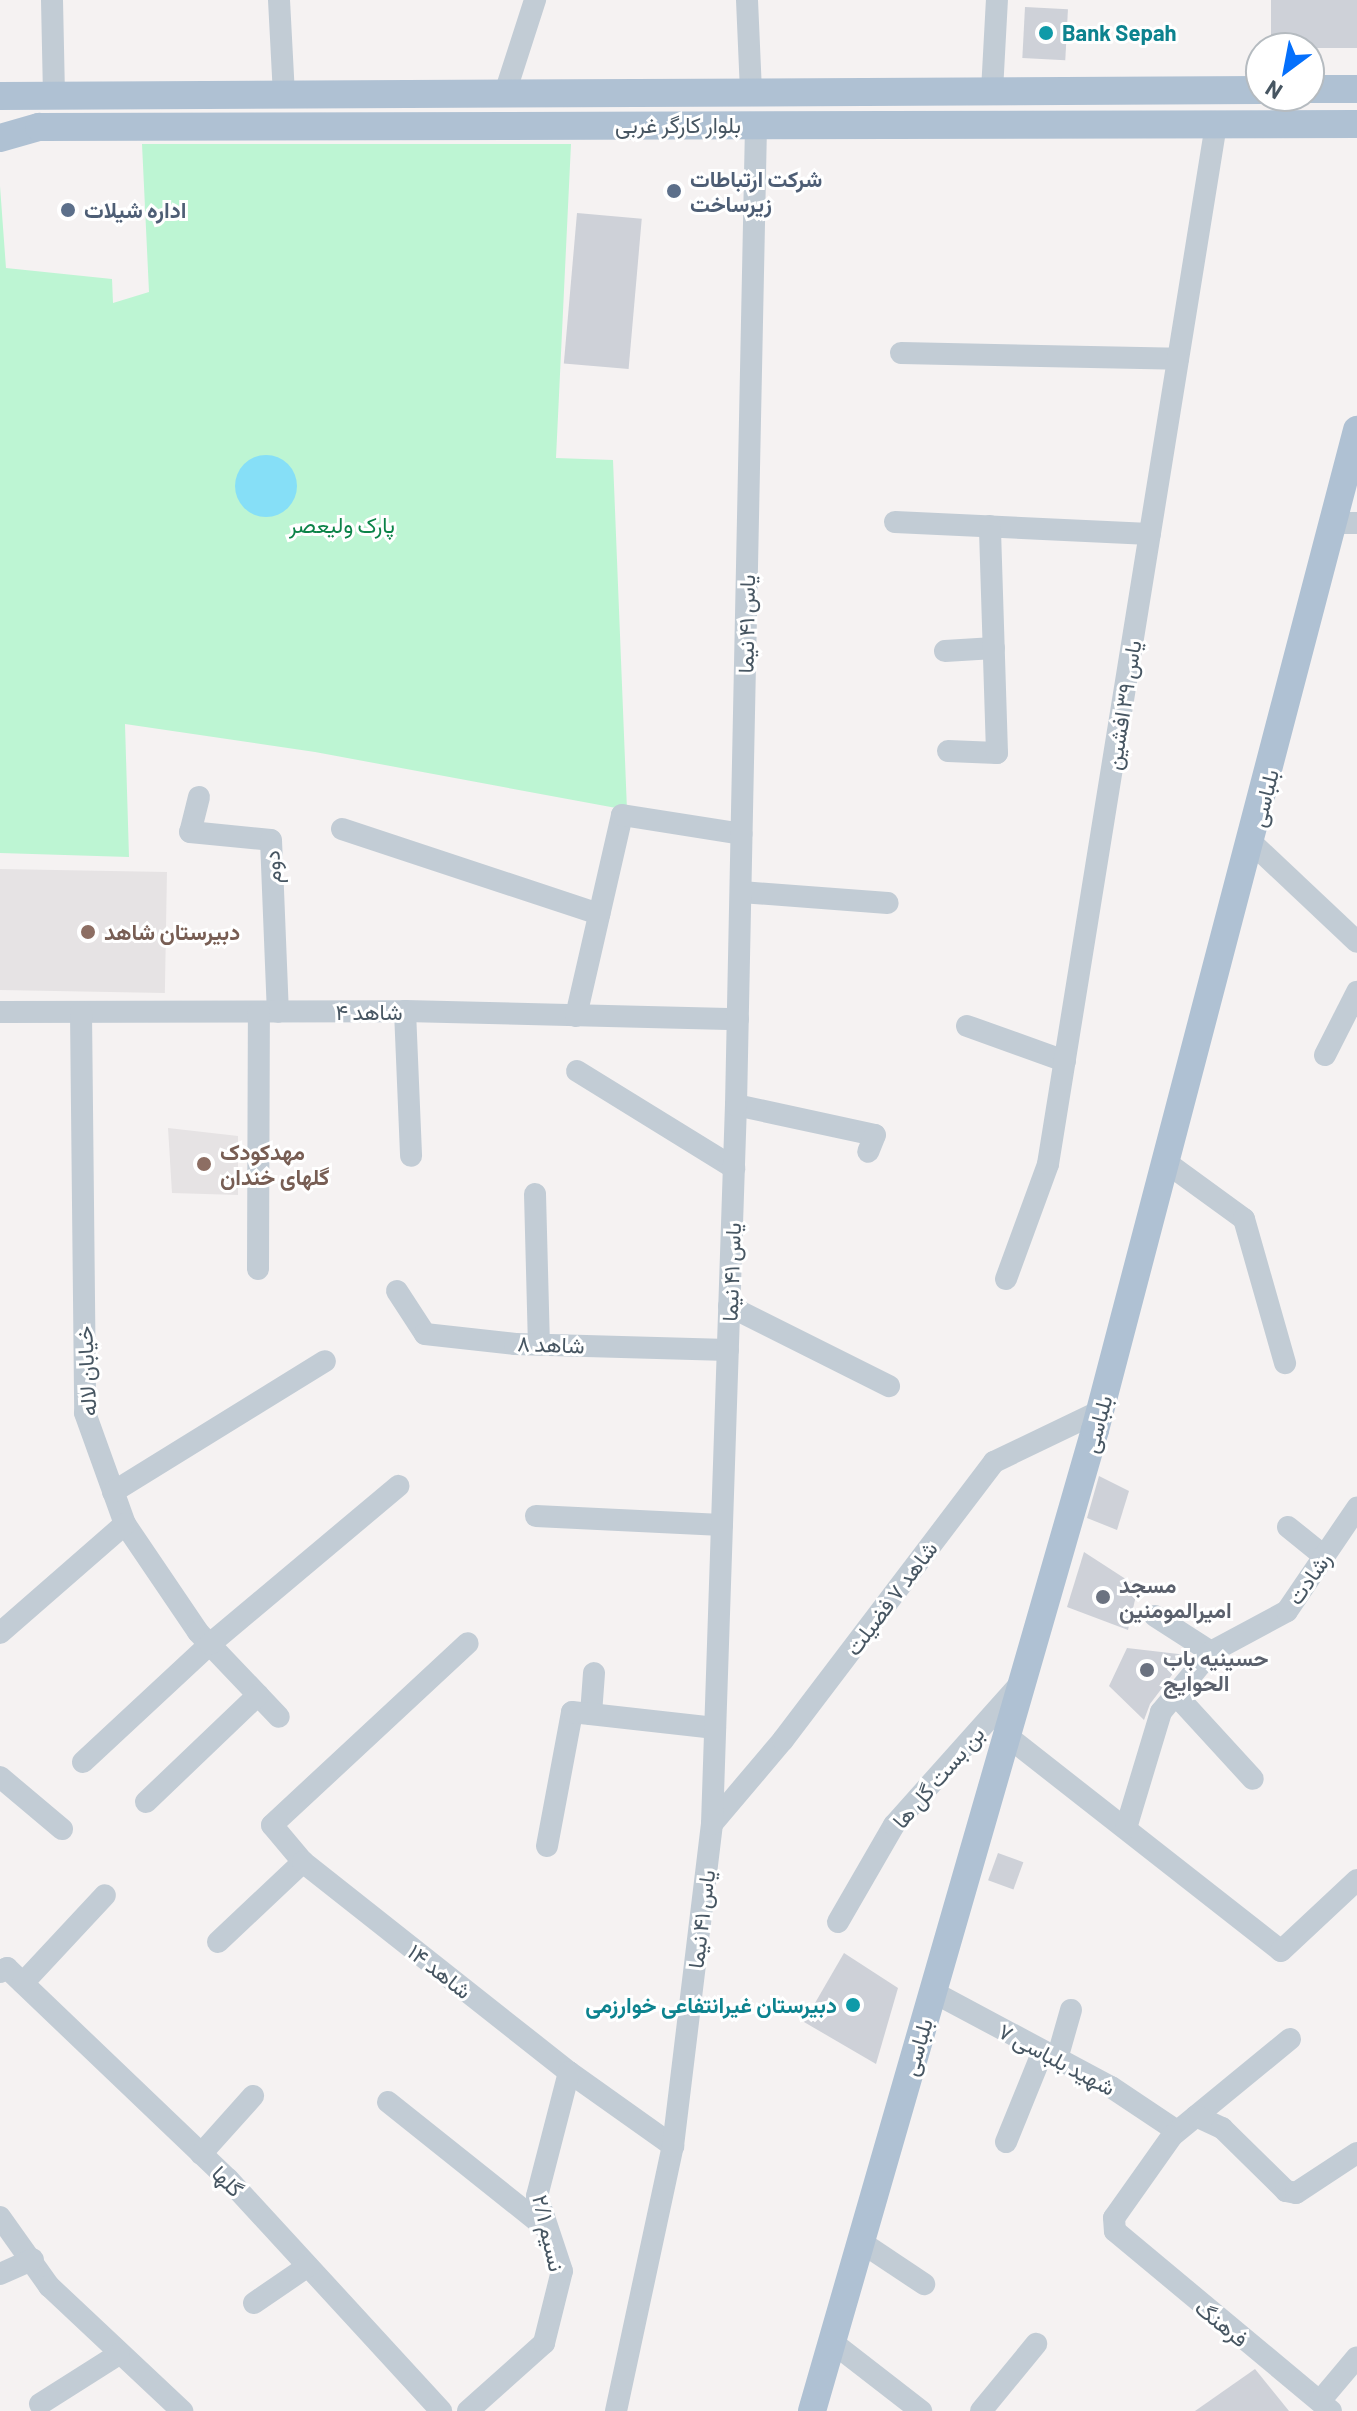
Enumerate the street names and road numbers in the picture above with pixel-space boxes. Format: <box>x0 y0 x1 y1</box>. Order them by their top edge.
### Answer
street label: بلوار کارگر غربی <box>615 112 741 138</box>
street label: یاس ۴۱ نیما <box>732 574 760 674</box>
street label: یاس ۳۹ افشین <box>1100 638 1146 772</box>
street label: بلباسی <box>1244 766 1284 830</box>
street label: دوم <box>258 850 286 884</box>
street label: شاهد ۴ <box>335 999 403 1025</box>
street label: یاس ۴۱ نیما <box>716 1222 746 1322</box>
street label: خیابان لاله <box>70 1325 102 1417</box>
street label: شاهد ۸ <box>517 1330 585 1358</box>
street label: بلباسی <box>1077 1392 1117 1456</box>
street label: شاهد ۷ فضیلت <box>839 1536 943 1660</box>
street label: رشادت <box>1281 1546 1337 1610</box>
street label: بن بست گل ها <box>887 1721 989 1833</box>
street label: یاس ۴۱ نیما <box>682 1868 720 1970</box>
street label: شاهد ۱۴ <box>403 1938 477 2004</box>
street label: بلباسی <box>896 2015 938 2079</box>
street label: شهید بلباسی ۷ <box>994 2017 1120 2101</box>
street label: گلها <box>207 2160 249 2202</box>
street label: نسیم ۲/۱ <box>527 2192 571 2274</box>
street label: فرهنگ <box>1190 2294 1254 2352</box>

